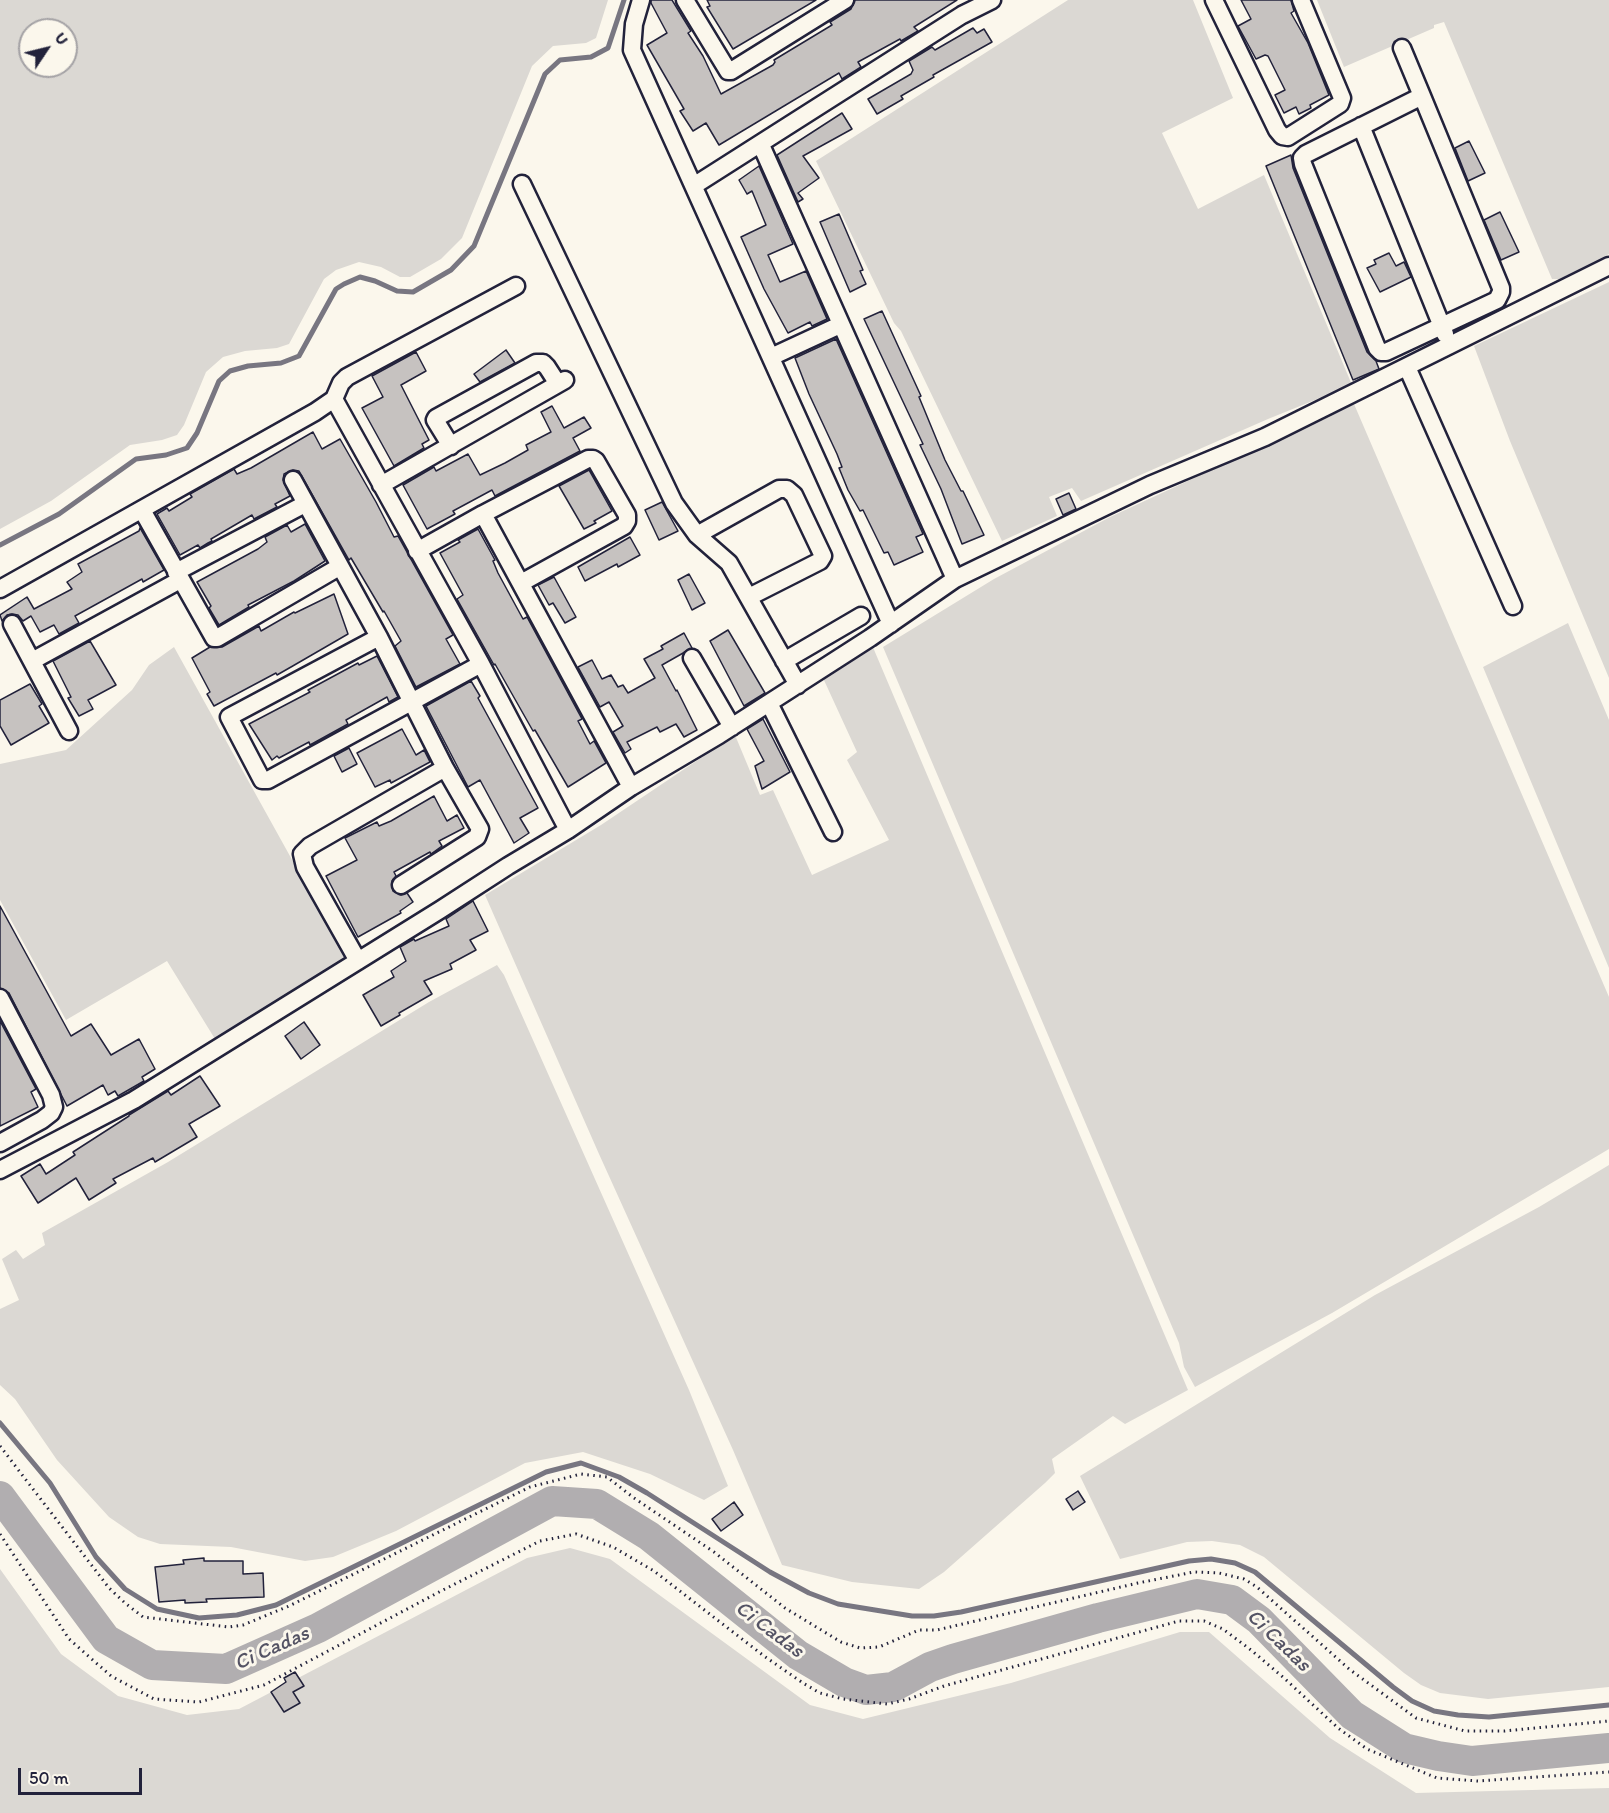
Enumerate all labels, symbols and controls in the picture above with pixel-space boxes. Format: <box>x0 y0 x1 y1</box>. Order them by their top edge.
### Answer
north arrow <box>18 18 78 78</box>
text: U <box>51 29 72 48</box>
water label: Ci Cadas <box>730 1596 808 1664</box>
water label: Ci Cadas <box>1241 1604 1315 1678</box>
water label: Ci Cadas <box>231 1621 313 1677</box>
scale bar <box>21 1756 146 1794</box>
text: 50 m <box>29 1767 69 1789</box>

